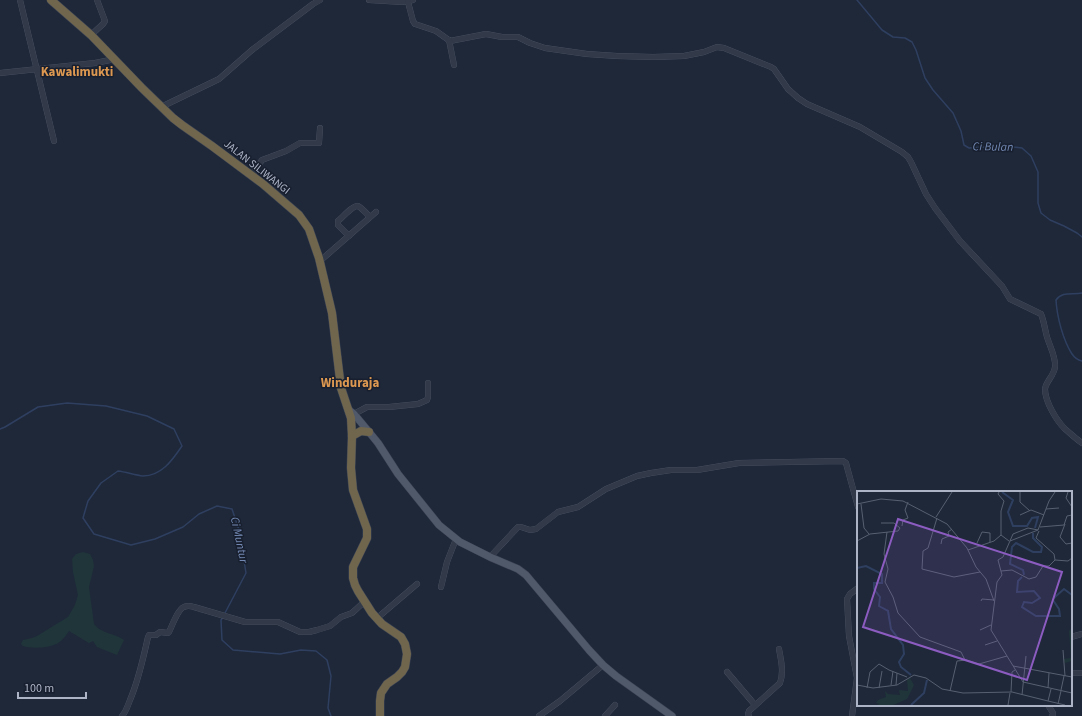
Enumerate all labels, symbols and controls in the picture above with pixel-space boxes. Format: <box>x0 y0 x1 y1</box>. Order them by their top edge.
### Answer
district label: Kawalimukti <box>41 63 113 81</box>
street label: JALAN SILIWANGI <box>221 136 293 198</box>
water label: Ci Bulan <box>973 138 1013 156</box>
district label: Winduraja <box>321 374 379 392</box>
inset map <box>857 491 1072 706</box>
water label: Ci Muntur <box>226 515 252 566</box>
scale bar <box>18 674 86 700</box>
text: 100 m <box>24 680 54 697</box>

